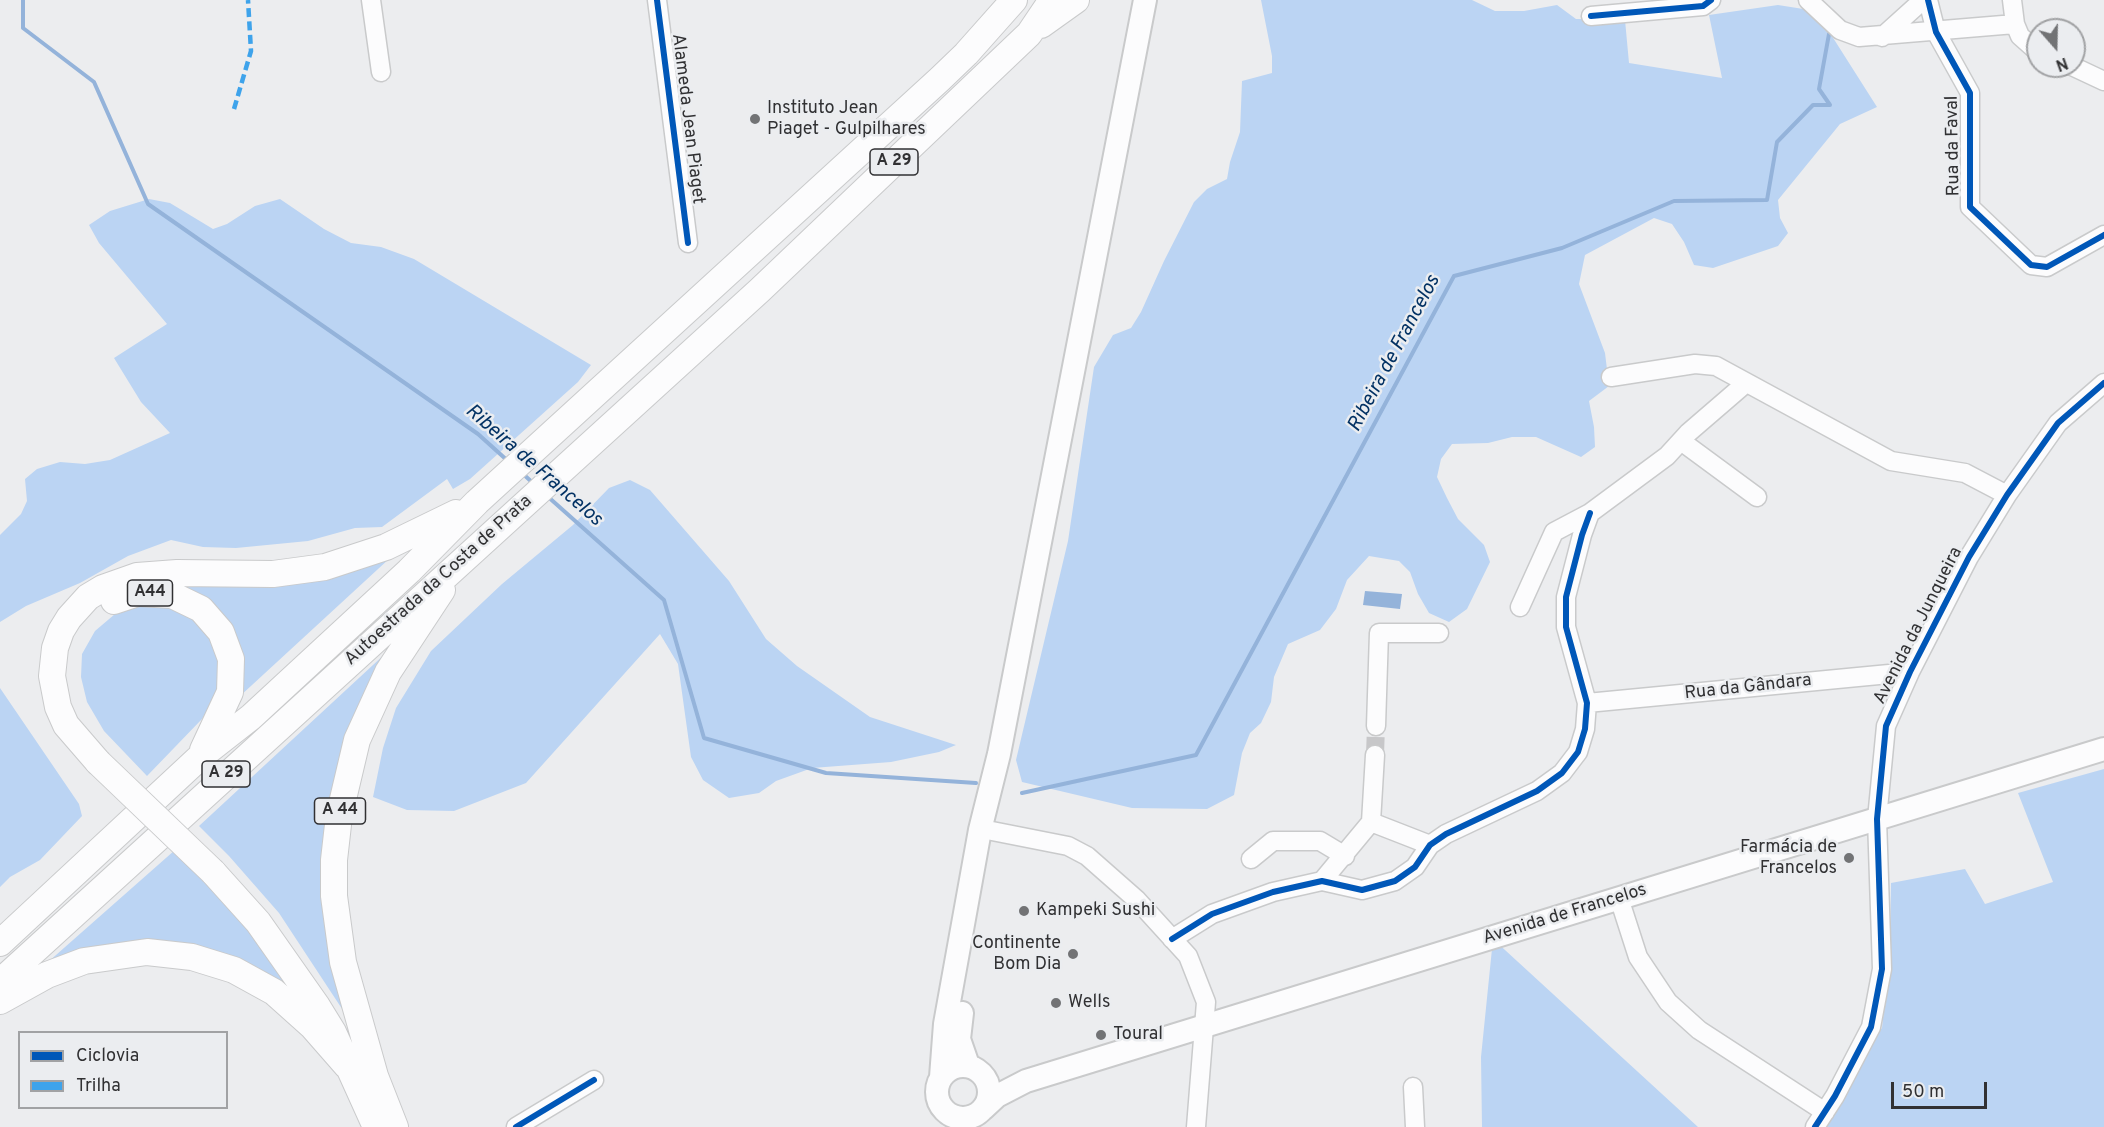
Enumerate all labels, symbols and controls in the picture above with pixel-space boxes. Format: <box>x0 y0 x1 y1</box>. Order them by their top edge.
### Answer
north arrow <box>2026 18 2086 78</box>
street label: Alameda Jean Piaget <box>666 33 708 205</box>
text: N <box>2053 52 2070 74</box>
street label: Rua da Faval <box>1942 96 1966 196</box>
place label: Instituto Jean Piaget - Gulpilhares <box>767 98 926 140</box>
marker: Instituto Jean Piaget - Gulpilhares <box>748 112 762 126</box>
road number: A 29 <box>870 149 918 175</box>
water label: Ribeira de Francelos <box>1344 272 1446 436</box>
water label: Ribeira de Francelos <box>459 400 607 532</box>
street label: Autoestrada da Costa de Prata <box>341 491 537 671</box>
street label: Avenida da Junqueira <box>1870 544 1968 708</box>
road number: A44 <box>128 580 172 606</box>
street label: Rua da Gândara <box>1683 671 1813 705</box>
road number: A 29 <box>202 761 250 787</box>
road number: A 44 <box>314 798 366 824</box>
place label: Farmácia de Francelos <box>1740 837 1837 880</box>
marker: Farmácia de Francelos <box>1842 851 1856 865</box>
street label: Avenida de Francelos <box>1480 880 1650 950</box>
place label: Kampeki Sushi <box>1036 900 1155 922</box>
marker: Kampeki Sushi <box>1017 904 1031 918</box>
place label: Continente Bom Dia <box>972 933 1061 976</box>
marker: Continente Bom Dia <box>1066 947 1080 961</box>
place label: Wells <box>1068 992 1110 1014</box>
marker: Wells <box>1049 996 1063 1010</box>
place label: Toural <box>1113 1024 1163 1046</box>
marker: Toural <box>1094 1028 1108 1042</box>
legend <box>18 1031 228 1109</box>
text: Ciclovia <box>76 1045 139 1068</box>
scale bar <box>1894 1070 1990 1108</box>
text: Trilha <box>76 1075 121 1098</box>
text: 50 m <box>1902 1081 1944 1104</box>

